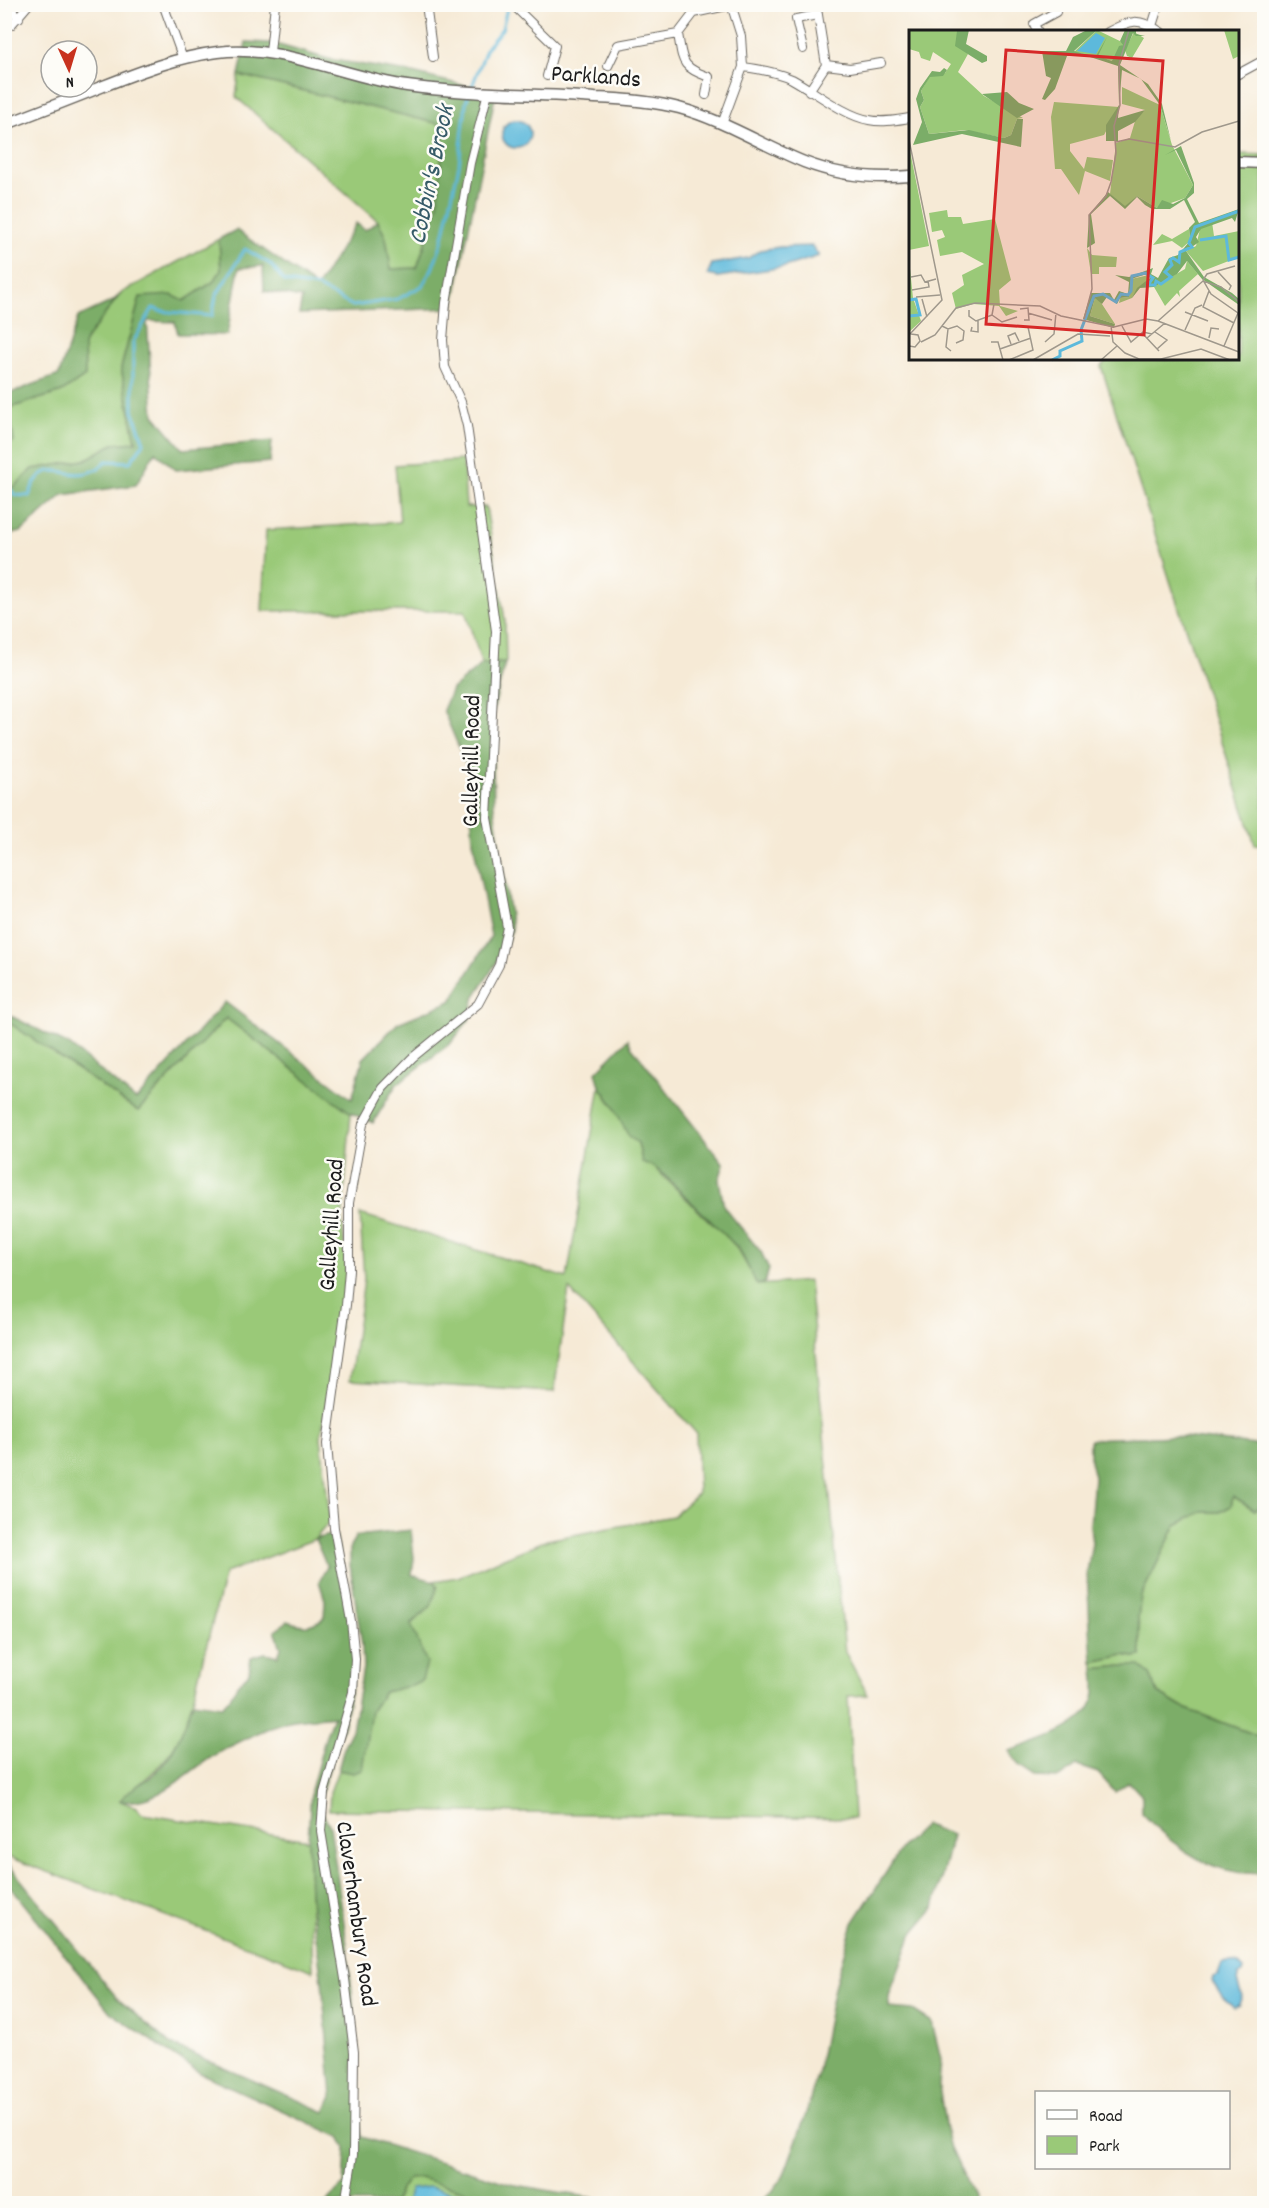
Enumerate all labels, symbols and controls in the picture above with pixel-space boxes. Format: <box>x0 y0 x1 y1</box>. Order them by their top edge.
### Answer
inset map <box>909 30 1239 360</box>
north arrow <box>39 39 99 99</box>
street label: Parklands <box>550 58 642 98</box>
text: N <box>65 70 75 93</box>
water label: Cobbin's Brook <box>400 100 466 248</box>
street label: Galleyhill Road <box>455 695 491 827</box>
street label: Galleyhill Road <box>311 1158 355 1292</box>
street label: Claverhambury Road <box>325 1819 385 2009</box>
legend <box>1035 2091 1230 2169</box>
text: Road <box>1089 2105 1123 2130</box>
text: Park <box>1089 2135 1120 2160</box>

